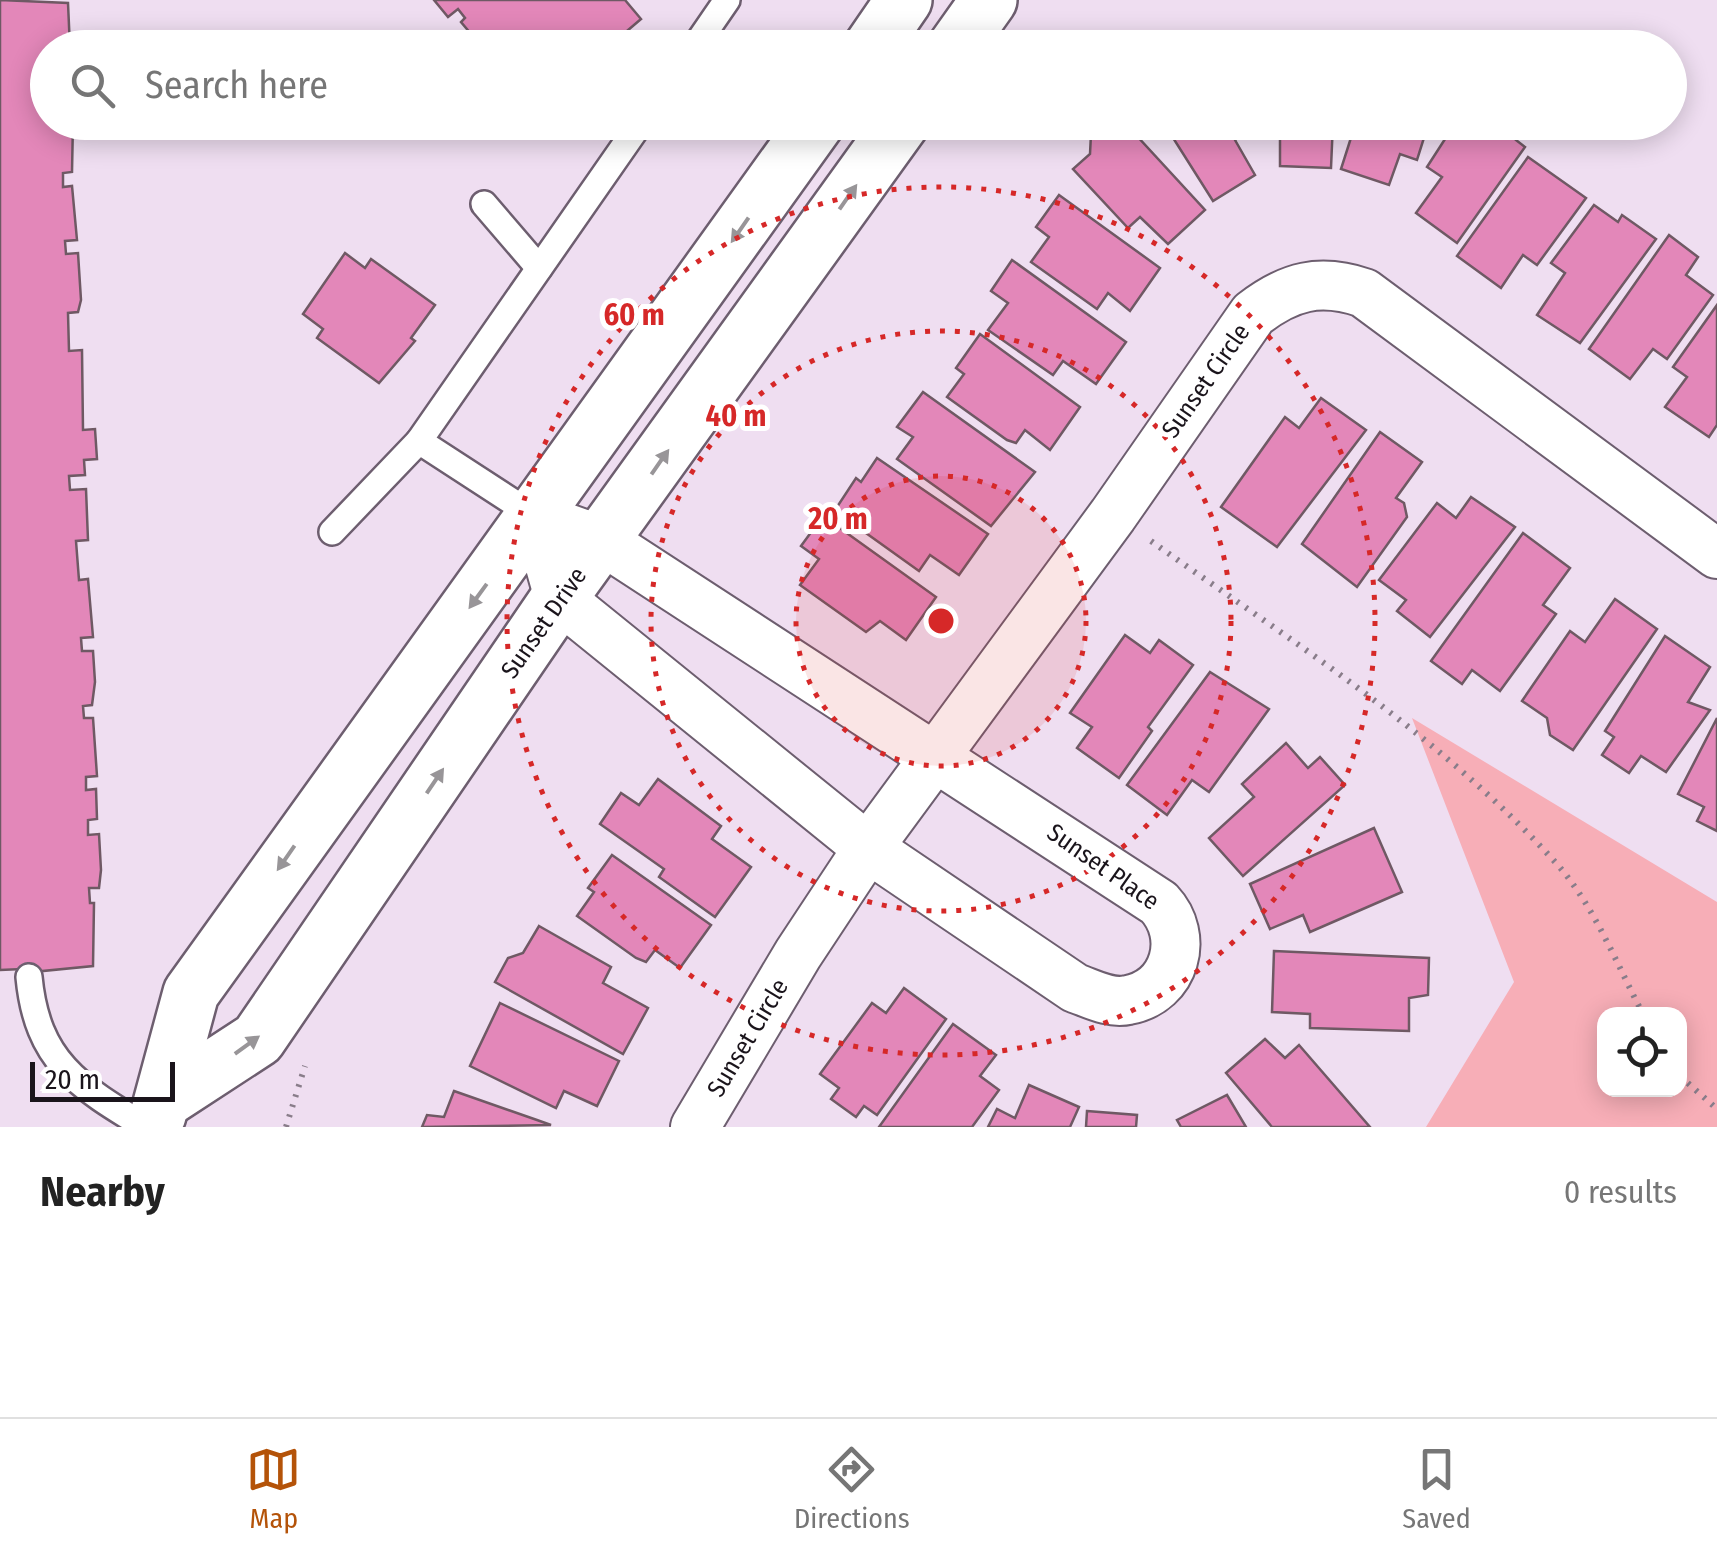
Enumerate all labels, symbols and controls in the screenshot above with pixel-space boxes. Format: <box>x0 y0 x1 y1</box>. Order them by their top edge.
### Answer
search box <box>30 30 1687 140</box>
icon: search <box>65 58 120 113</box>
text: Search here <box>145 62 328 108</box>
one-way arrow <box>838 184 858 211</box>
one-way arrow <box>731 217 751 244</box>
text: 60 m <box>603 297 665 333</box>
street label: Sunset Circle <box>1156 318 1256 444</box>
text: 40 m <box>706 398 766 434</box>
one-way arrow <box>650 449 669 475</box>
text: 20 m <box>807 501 868 537</box>
street label: Sunset Drive <box>495 562 593 684</box>
one-way arrow <box>468 582 488 609</box>
centre of rings <box>923 603 959 639</box>
one-way arrow <box>425 767 444 794</box>
street label: Sunset Place <box>1041 817 1165 917</box>
one-way arrow <box>277 845 296 871</box>
street label: Sunset Circle <box>701 974 795 1102</box>
map controls <box>1597 1007 1687 1097</box>
button: locate <box>1597 1007 1687 1097</box>
one-way arrow <box>234 1036 260 1055</box>
scale bar <box>30 1057 175 1102</box>
text: 20 m <box>45 1063 100 1096</box>
text: Nearby <box>40 1167 165 1217</box>
text: 0 results <box>1564 1173 1677 1211</box>
tab: Map <box>246 1442 301 1535</box>
tab: Directions <box>794 1442 910 1535</box>
tab: Saved <box>1402 1442 1471 1535</box>

